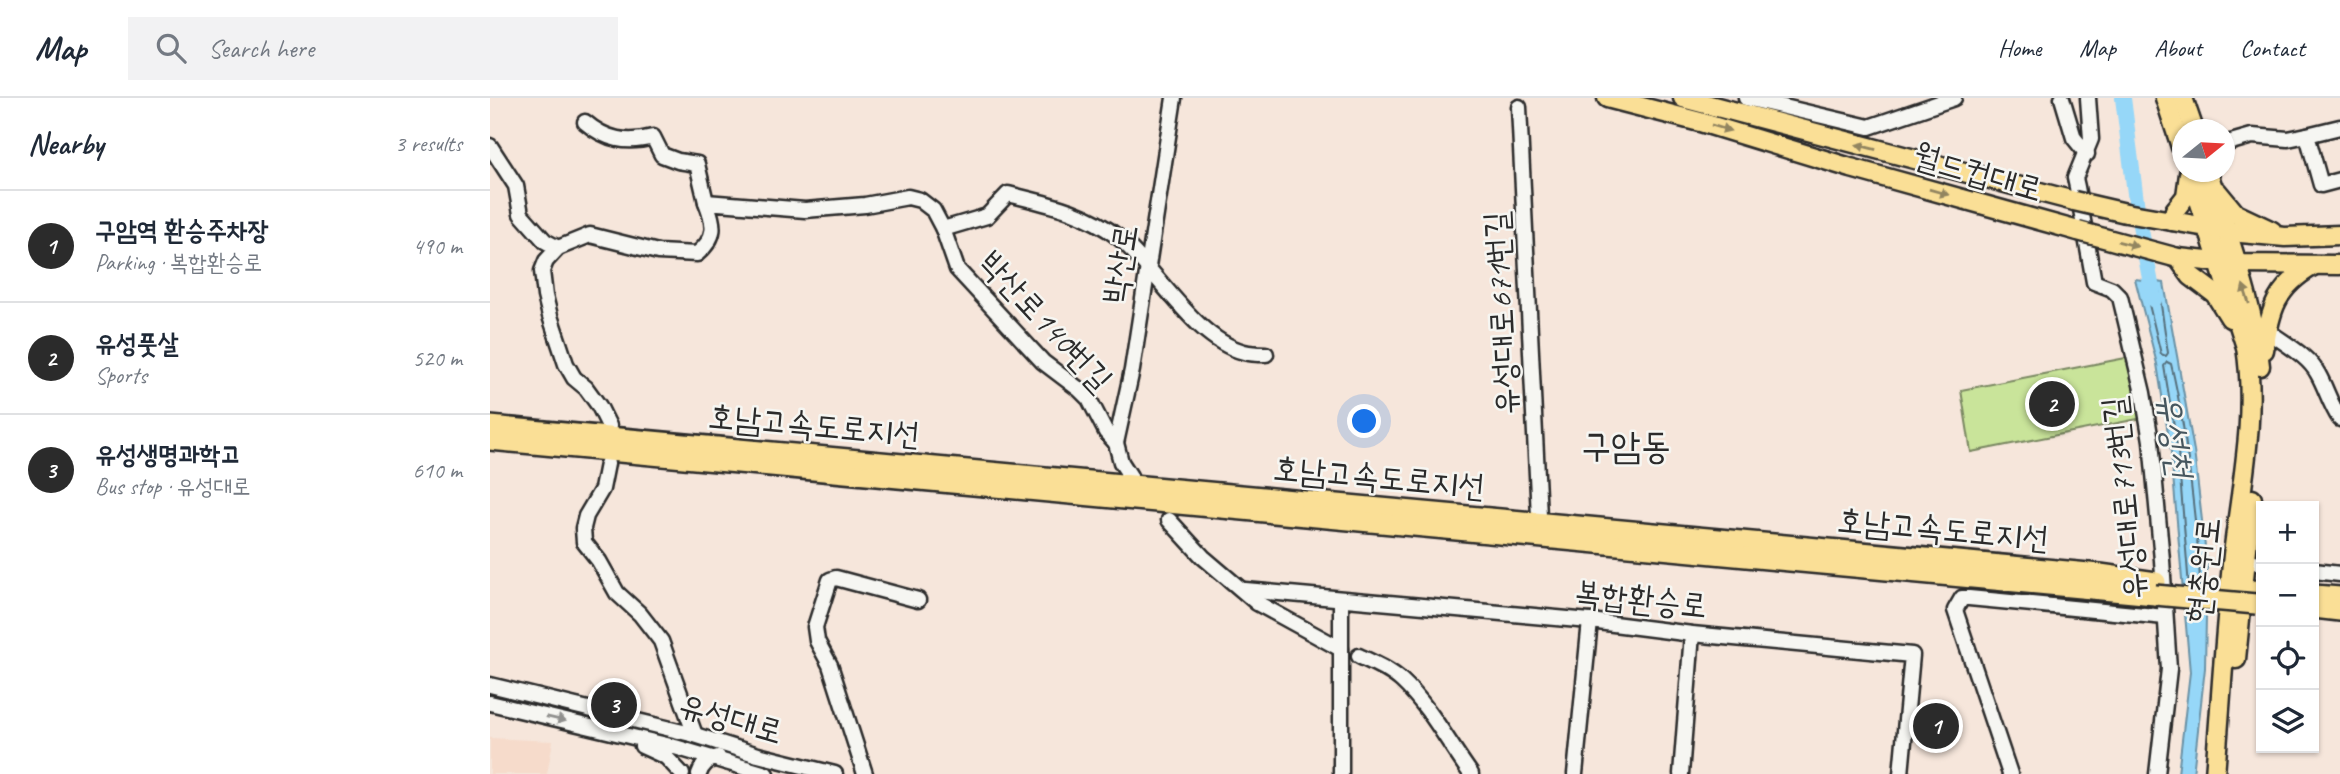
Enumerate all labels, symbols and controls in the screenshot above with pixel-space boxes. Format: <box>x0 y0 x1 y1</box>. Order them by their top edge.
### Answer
search box <box>128 17 618 80</box>
text: Map <box>35 27 86 69</box>
icon: search <box>152 29 190 67</box>
text: Search here <box>208 32 314 65</box>
text: Home <box>1998 33 2041 63</box>
text: Map <box>2079 33 2116 63</box>
text: About <box>2154 33 2202 63</box>
text: Contact <box>2240 33 2305 63</box>
north arrow <box>2172 119 2235 182</box>
one-way arrow <box>1710 123 1731 133</box>
text: Nearby <box>28 125 104 163</box>
text: 3 results <box>395 129 462 158</box>
street label: 월드컵대로 <box>1908 134 2048 210</box>
one-way arrow <box>1854 141 1876 152</box>
one-way arrow <box>1929 188 1950 198</box>
street label: 유성대로671번길 <box>1475 210 1527 416</box>
text: 구암역 환승주차장 <box>95 214 269 247</box>
street label: 박산로 <box>1093 221 1147 307</box>
text: 1 <box>46 232 56 261</box>
text: 490 m <box>413 232 462 261</box>
one-way arrow <box>2118 240 2139 250</box>
street label: 박산로140번길 <box>970 242 1122 400</box>
text: Parking · 복합환승로 <box>95 248 262 277</box>
one-way arrow <box>2240 284 2250 305</box>
text: 유성풋살 <box>95 327 179 360</box>
text: 2 <box>46 344 56 373</box>
text: 520 m <box>413 344 462 373</box>
text: Sports <box>95 361 147 390</box>
pin: 2 <box>2029 378 2075 430</box>
water label: 유성천 <box>2147 390 2204 484</box>
street label: 유성대로713번길 <box>2092 394 2156 602</box>
street label: 호남고속도로지선 <box>706 395 922 455</box>
your location <box>1347 404 1381 438</box>
district label: 구암동 <box>1581 422 1671 469</box>
text: 유성생명과학고 <box>95 438 241 471</box>
street label: 호남고속도로지선 <box>1271 447 1487 507</box>
text: 3 <box>46 456 56 485</box>
text: 610 m <box>413 456 462 485</box>
text: Bus stop · 유성대로 <box>95 472 251 501</box>
street label: 호남고속도로지선 <box>1835 499 2051 559</box>
map controls <box>2256 501 2319 753</box>
button: + <box>2256 501 2319 564</box>
street label: 현충원로 <box>2177 515 2229 625</box>
button: − <box>2256 564 2319 627</box>
street label: 복합환승로 <box>1573 571 1709 627</box>
button: locate <box>2256 627 2319 690</box>
pin: 3 <box>591 679 637 731</box>
street label: 유성대로 <box>674 683 788 753</box>
button: layers <box>2256 690 2319 753</box>
pin: 1 <box>1913 700 1959 752</box>
one-way arrow <box>545 714 567 725</box>

